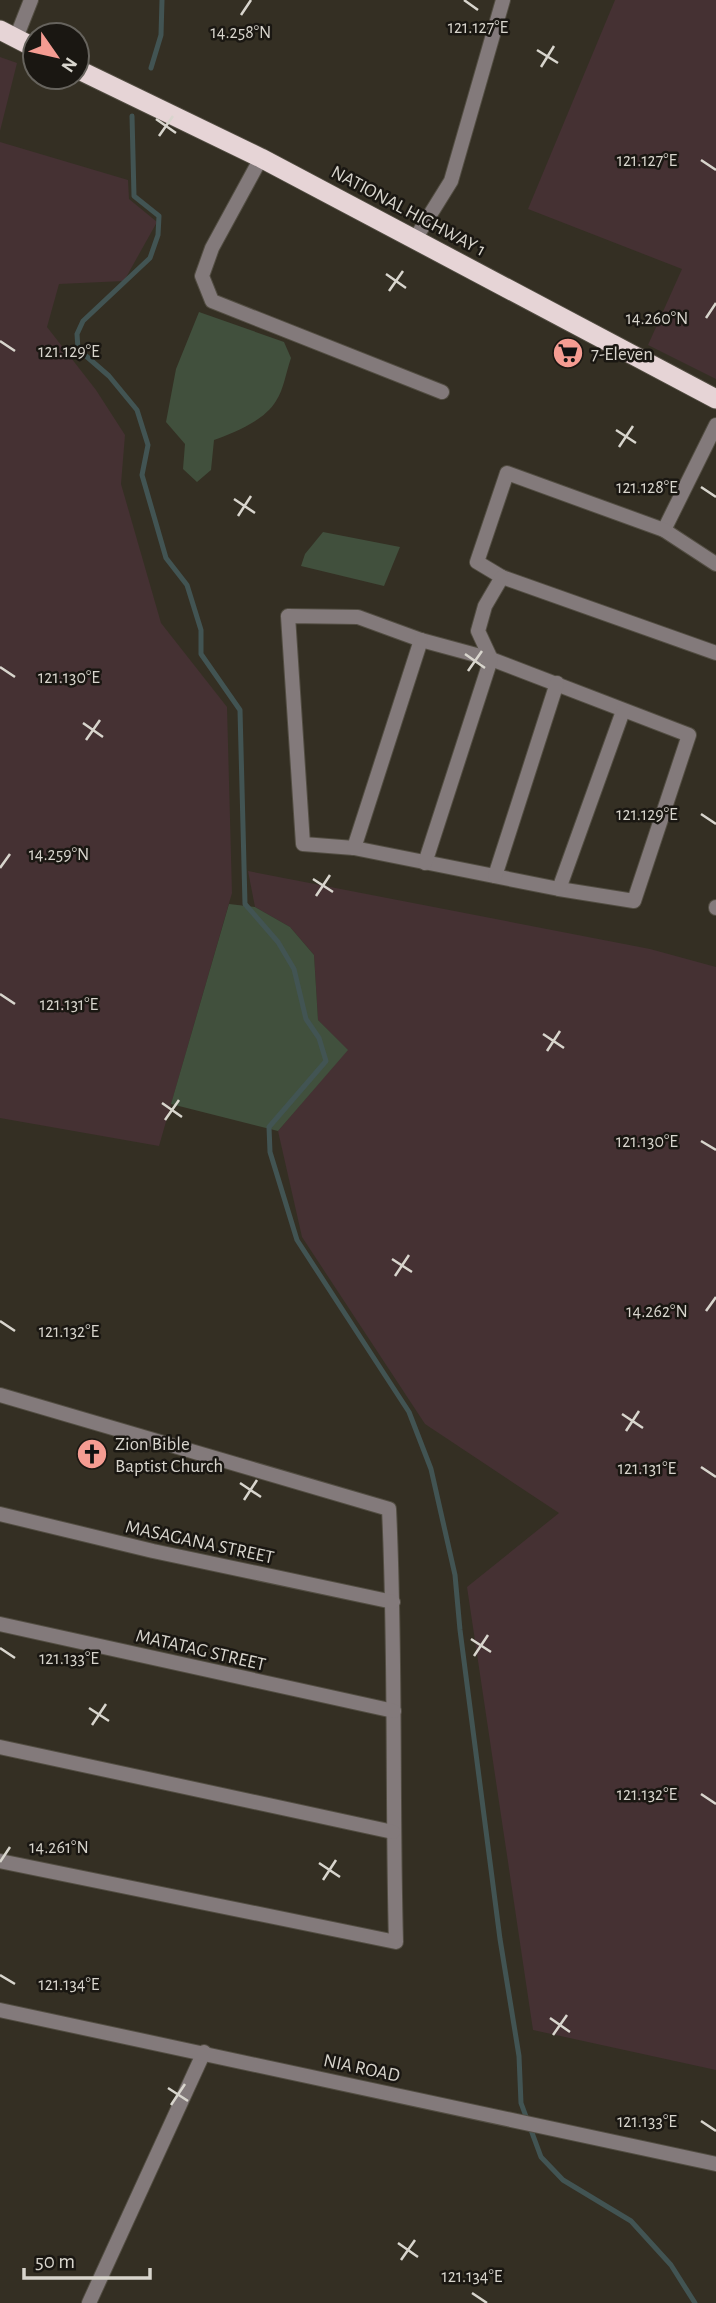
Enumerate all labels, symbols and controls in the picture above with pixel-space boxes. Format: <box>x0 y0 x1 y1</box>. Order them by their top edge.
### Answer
text: 121.127°E <box>448 19 509 37</box>
north arrow <box>21 21 91 91</box>
text: 14.258°N <box>211 24 271 42</box>
text: N <box>57 54 80 75</box>
text: 121.127°E <box>617 152 678 170</box>
street label: NATIONAL HIGHWAY 1 <box>328 163 489 260</box>
text: 14.260°N <box>626 310 688 328</box>
supermarket icon: 7-Eleven <box>551 336 585 370</box>
text: 121.129°E <box>38 343 100 361</box>
place label: 7-Eleven <box>591 345 653 364</box>
text: 121.128°E <box>616 479 678 497</box>
text: 121.130°E <box>38 669 100 687</box>
text: 121.129°E <box>616 806 678 824</box>
text: 14.259°N <box>29 846 89 864</box>
text: 121.131°E <box>40 996 99 1014</box>
text: 121.130°E <box>616 1133 678 1151</box>
text: 14.262°N <box>626 1303 688 1321</box>
text: 121.132°E <box>39 1323 100 1341</box>
place label: Zion Bible Baptist Church <box>115 1435 223 1476</box>
church icon: Zion Bible Baptist Church <box>75 1437 109 1471</box>
text: 121.131°E <box>618 1460 677 1478</box>
street label: MASAGANA STREET <box>124 1517 276 1567</box>
street label: MATATAG STREET <box>134 1626 267 1675</box>
text: 121.133°E <box>39 1650 99 1668</box>
text: 121.132°E <box>617 1786 678 1804</box>
text: 14.261°N <box>29 1839 89 1857</box>
text: 121.134°E <box>39 1976 100 1994</box>
street label: NIA ROAD <box>322 2051 402 2086</box>
text: 121.133°E <box>617 2113 677 2131</box>
scale bar <box>24 2236 150 2280</box>
text: 50 m <box>35 2251 75 2272</box>
text: 121.134°E <box>442 2268 503 2286</box>

